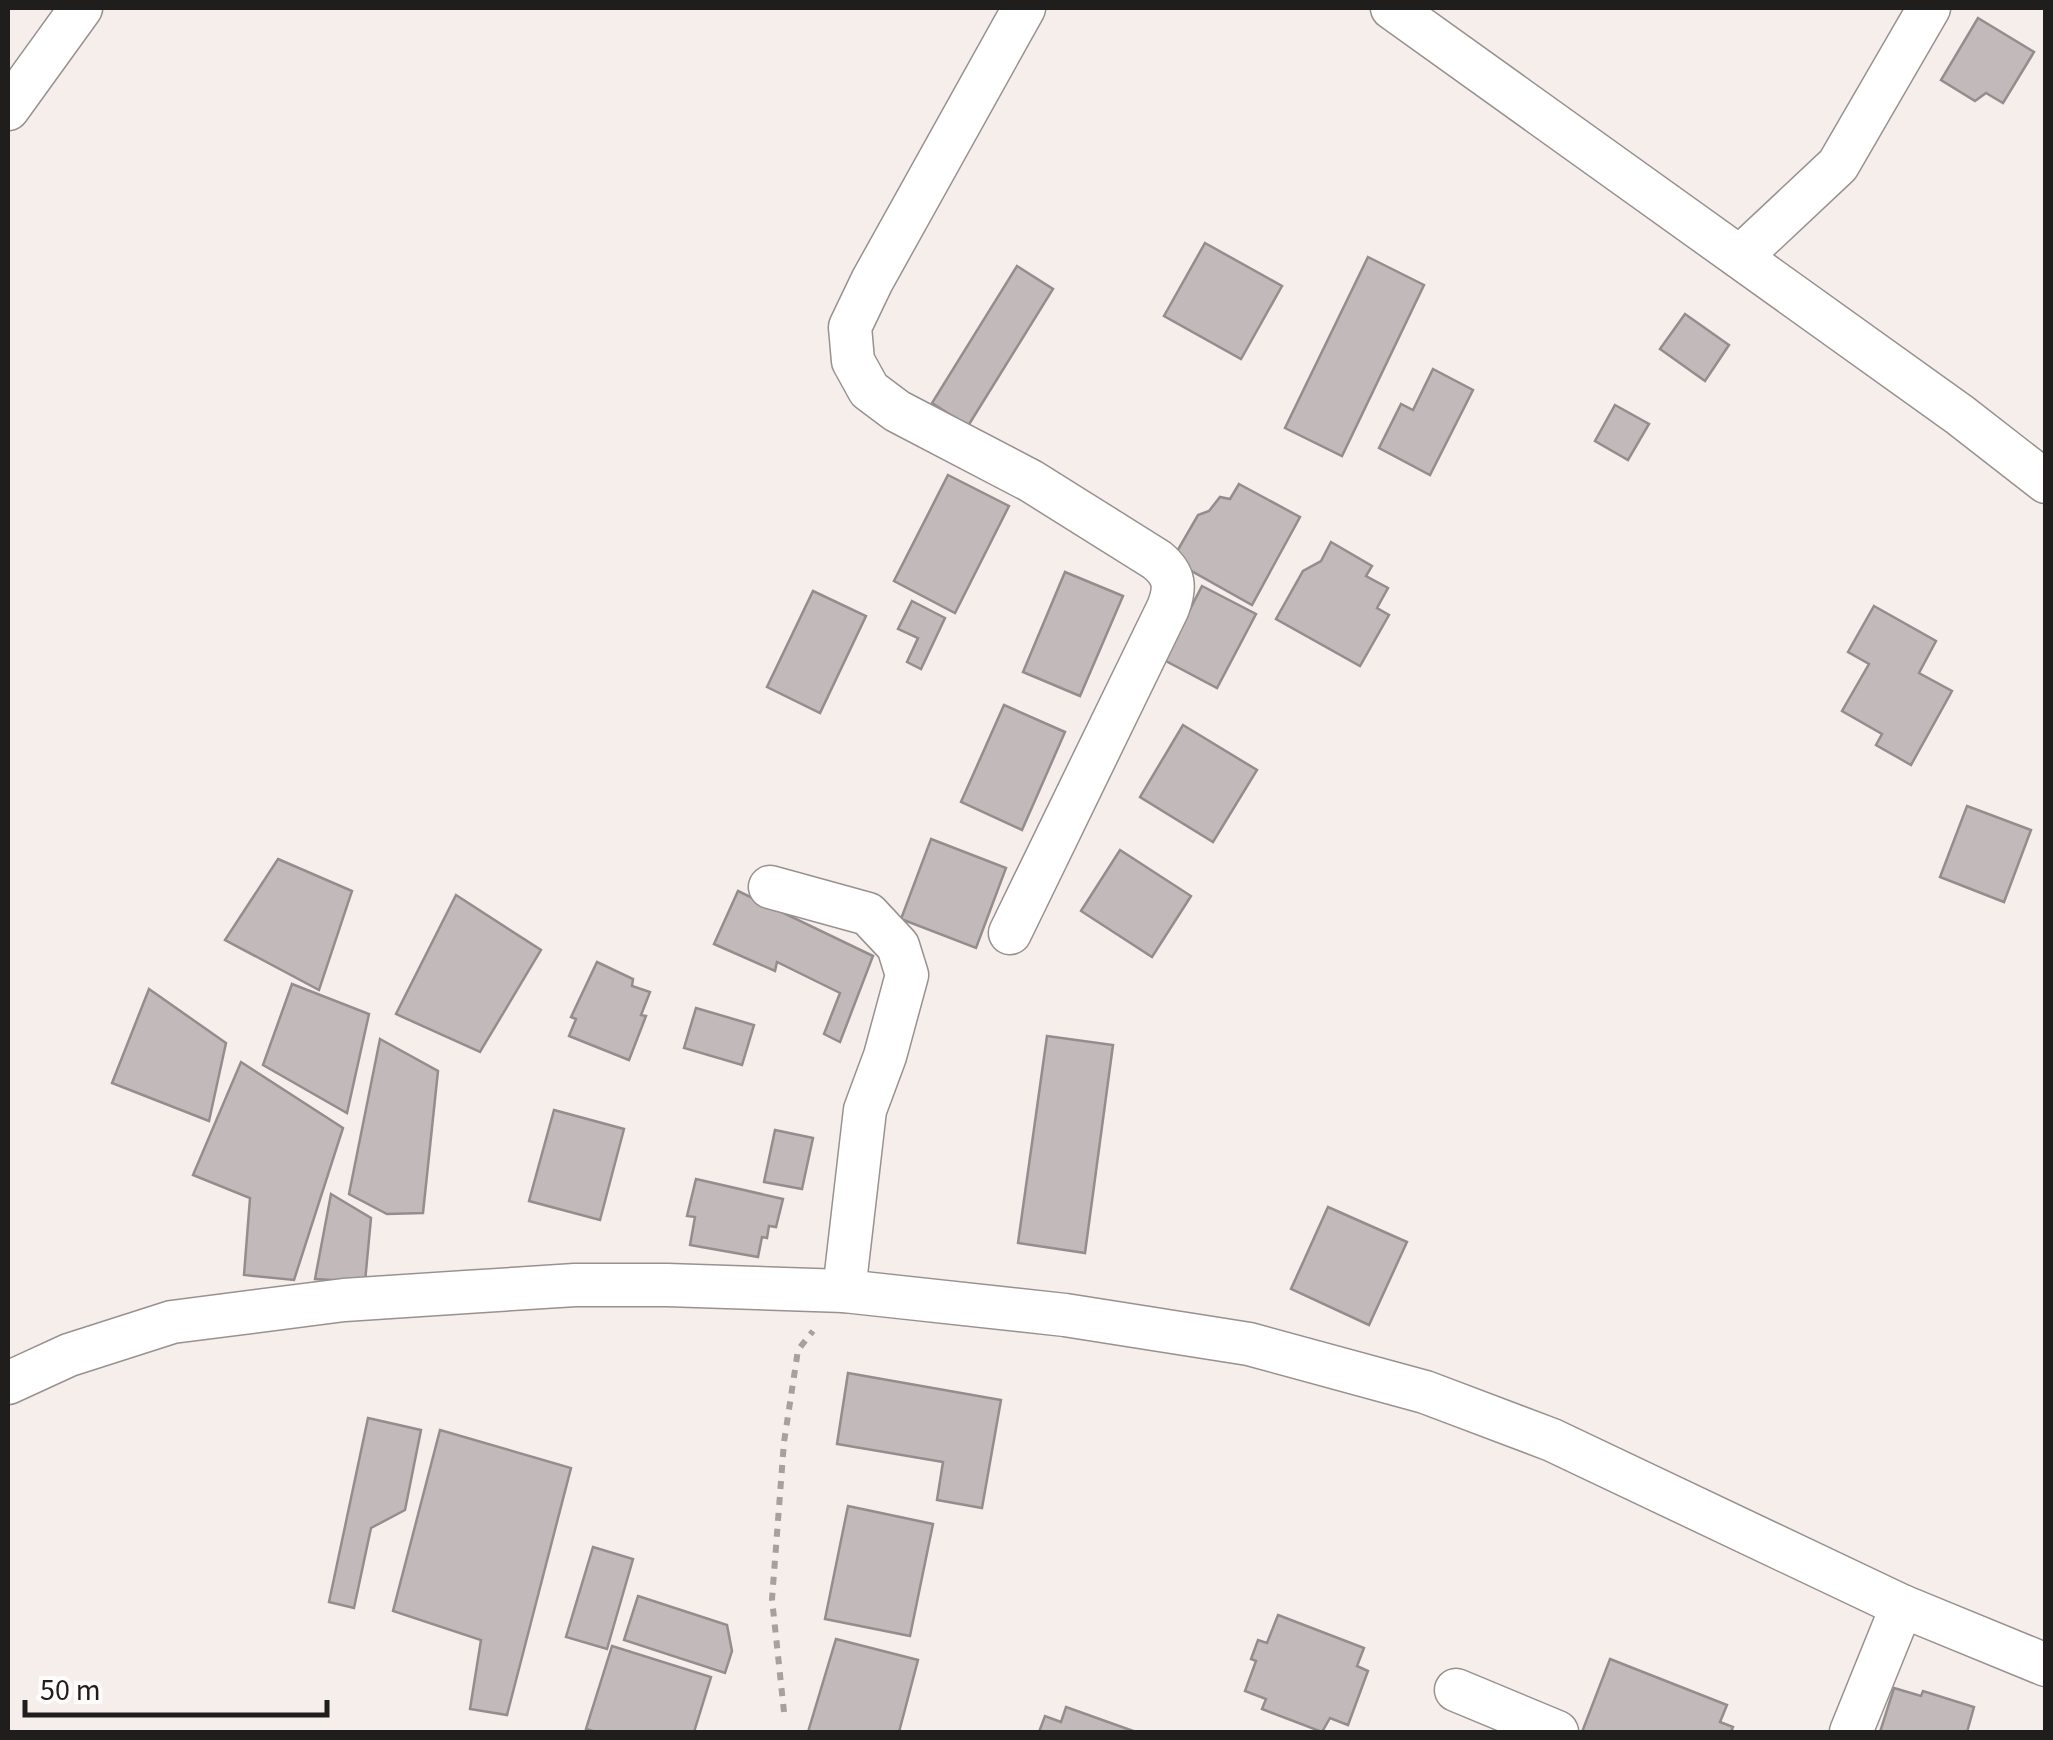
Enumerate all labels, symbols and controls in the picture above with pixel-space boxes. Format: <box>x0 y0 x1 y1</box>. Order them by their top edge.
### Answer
scale bar <box>25 1655 328 1717</box>
text: 50 m <box>40 1669 101 1712</box>

